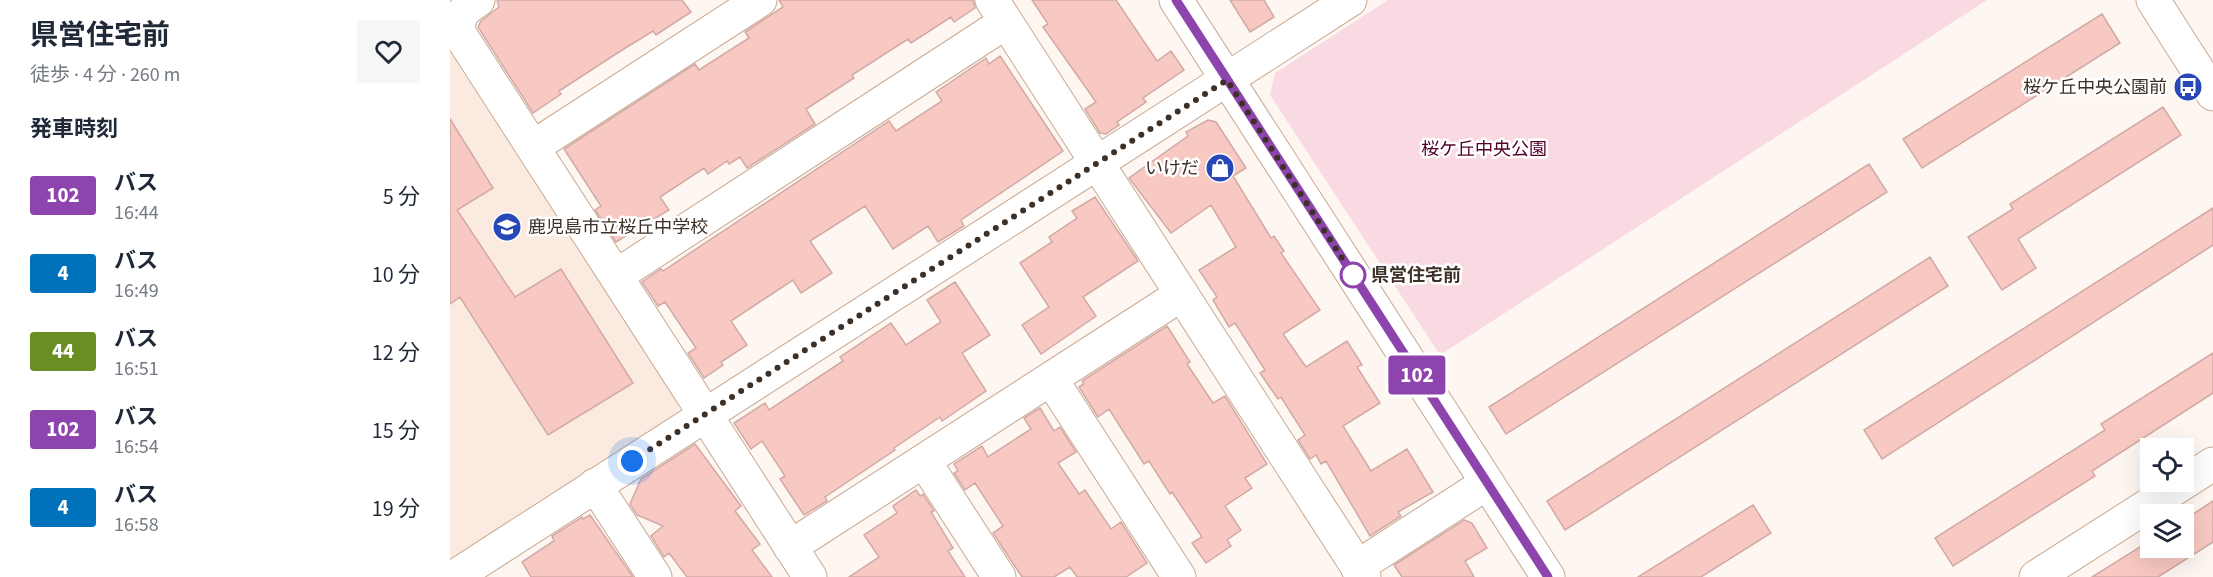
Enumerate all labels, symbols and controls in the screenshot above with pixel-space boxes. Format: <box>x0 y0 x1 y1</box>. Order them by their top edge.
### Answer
text: 県営住宅前 <box>30 15 170 55</box>
button: heart <box>357 20 420 83</box>
text: 徒歩 · 4 分 · 260 m <box>30 61 180 89</box>
bus stop icon: 桜ケ丘中央公園前 <box>2172 71 2204 103</box>
place label: 桜ケ丘中央公園前 <box>2023 75 2167 100</box>
text: 発車時刻 <box>30 113 118 145</box>
park label: 桜ケ丘中央公園 <box>1421 137 1547 162</box>
shop icon: いけだ <box>1204 152 1236 184</box>
place label: いけだ <box>1145 156 1199 181</box>
text: バス <box>114 167 158 199</box>
text: 102 <box>46 180 80 210</box>
text: 5 分 <box>383 181 420 213</box>
text: 16:44 <box>114 199 159 227</box>
school or university icon: 鹿児島市立桜丘中学校 <box>491 211 523 243</box>
place label: 鹿児島市立桜丘中学校 <box>528 215 708 240</box>
text: バス <box>114 245 158 277</box>
text: 4 <box>57 258 69 288</box>
text: 10 分 <box>372 259 420 291</box>
marker: 県営住宅前 <box>1340 262 1366 288</box>
place label: 県営住宅前 <box>1371 263 1461 288</box>
text: 16:49 <box>114 277 159 305</box>
text: バス <box>114 323 158 355</box>
text: 44 <box>52 336 74 366</box>
text: 12 分 <box>372 337 420 369</box>
text: 16:51 <box>114 355 159 383</box>
line badge: 102 <box>1382 356 1452 394</box>
text: 102 <box>1400 360 1434 390</box>
text: バス <box>114 401 158 433</box>
text: 102 <box>46 414 80 444</box>
text: 15 分 <box>372 415 420 447</box>
text: 16:54 <box>114 433 159 461</box>
map controls <box>2140 438 2194 558</box>
button: locate <box>2140 438 2194 492</box>
your location <box>617 446 647 476</box>
text: バス <box>114 479 158 511</box>
text: 4 <box>57 492 69 522</box>
text: 19 分 <box>372 493 420 525</box>
button: layers <box>2140 504 2194 558</box>
text: 16:58 <box>114 511 159 539</box>

